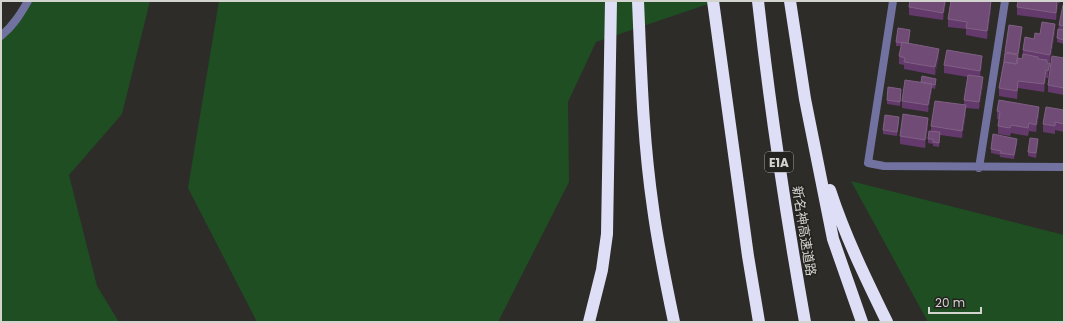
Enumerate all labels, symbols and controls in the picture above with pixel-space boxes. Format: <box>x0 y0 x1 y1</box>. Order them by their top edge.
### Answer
road number: E1A <box>765 152 793 172</box>
street label: 新名神高速道路 <box>787 185 821 277</box>
scale bar <box>929 289 981 315</box>
text: 20 m <box>935 294 965 311</box>

